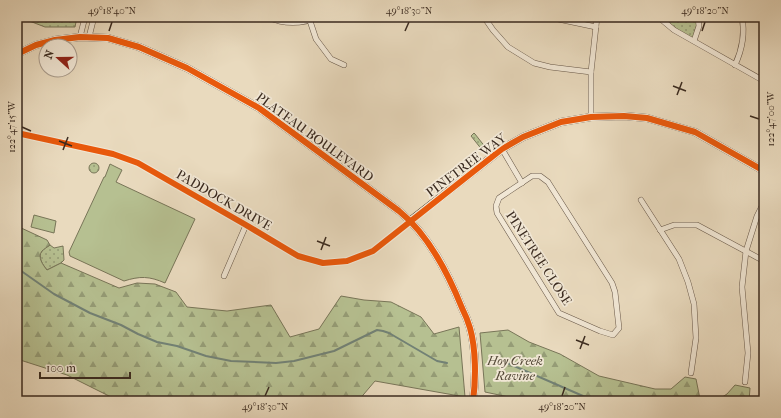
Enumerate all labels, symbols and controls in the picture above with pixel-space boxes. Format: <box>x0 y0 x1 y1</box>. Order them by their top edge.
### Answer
text: 49°18'40"N <box>88 5 137 17</box>
text: 49°18'30"N <box>386 5 433 17</box>
text: 49°18'20"N <box>681 5 729 17</box>
north arrow <box>38 38 78 78</box>
text: N <box>42 48 57 61</box>
street label: PLATEAU BOULEVARD <box>253 89 377 185</box>
text: 122°47'00"W <box>765 90 777 146</box>
text: 122°47'15"W <box>6 100 18 153</box>
street label: PINETREE WAY <box>423 129 510 200</box>
street label: PADDOCK DRIVE <box>174 167 274 233</box>
street label: PINETREE CLOSE <box>503 208 575 308</box>
park label: Hoy Creek Ravine <box>486 353 543 383</box>
scale bar <box>40 354 130 380</box>
text: 100 m <box>46 361 76 375</box>
text: 49°18'30"N <box>242 401 289 413</box>
text: 49°18'20"N <box>538 401 586 413</box>

